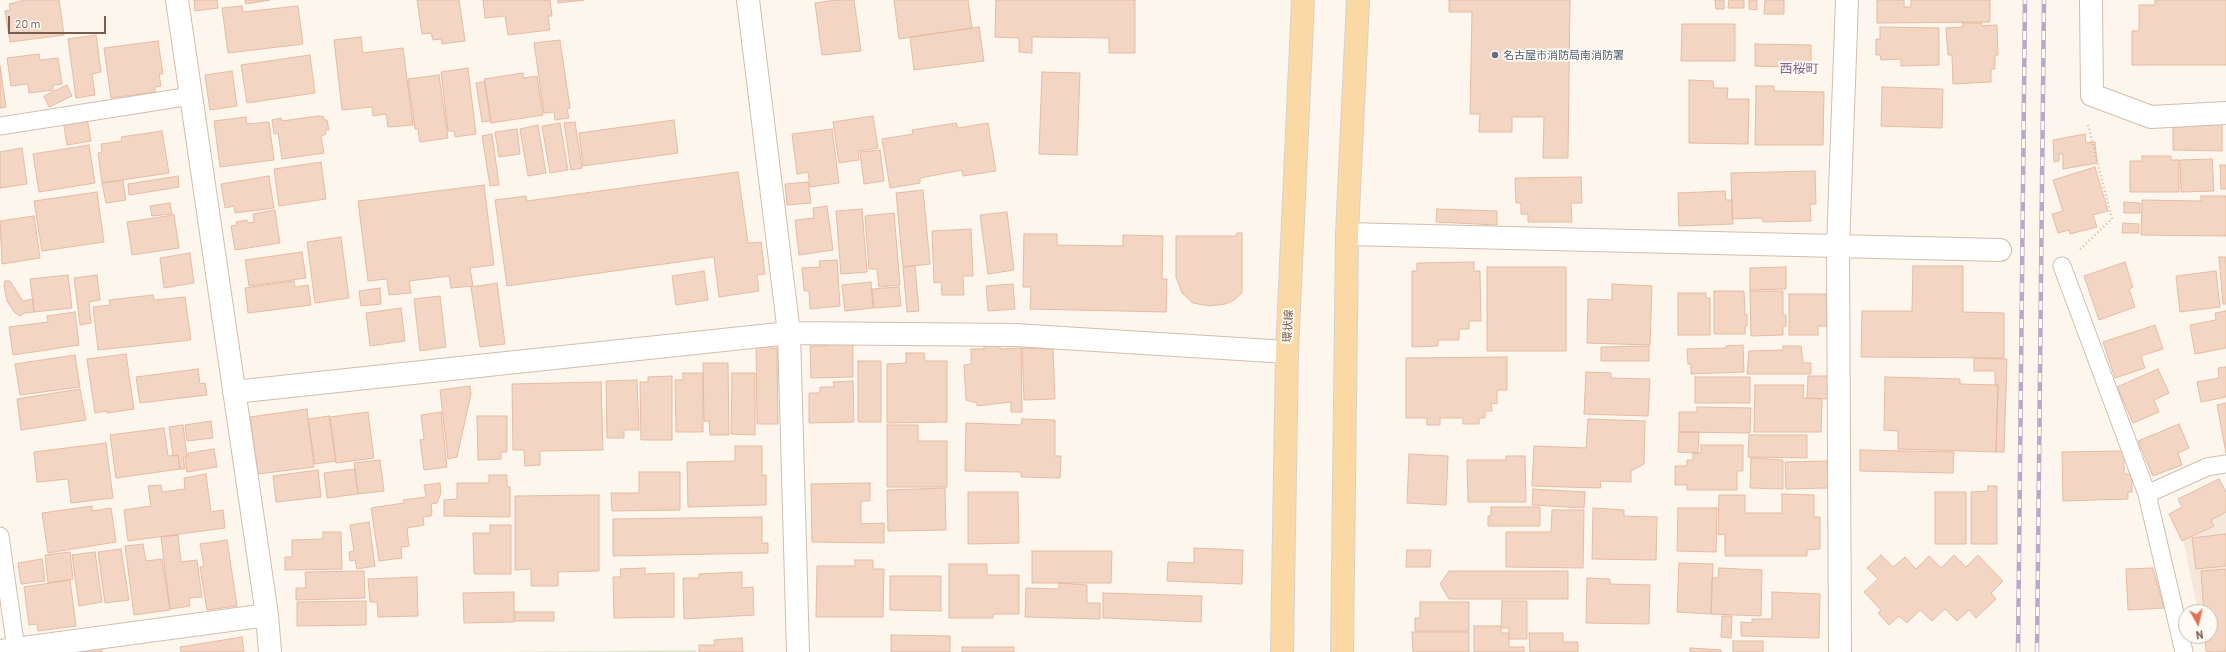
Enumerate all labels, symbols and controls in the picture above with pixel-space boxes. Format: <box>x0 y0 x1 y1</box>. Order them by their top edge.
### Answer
scale bar <box>10 8 108 34</box>
text: 20 m <box>15 16 41 30</box>
place label: 名古屋市消防局南消防署 <box>1503 48 1624 62</box>
marker: 名古屋市消防局南消防署 <box>1490 50 1500 60</box>
district label: 西桜町 <box>1780 61 1818 77</box>
street label: 環状線 <box>1281 309 1295 343</box>
north arrow <box>2178 604 2218 644</box>
text: N <box>2195 628 2204 642</box>

